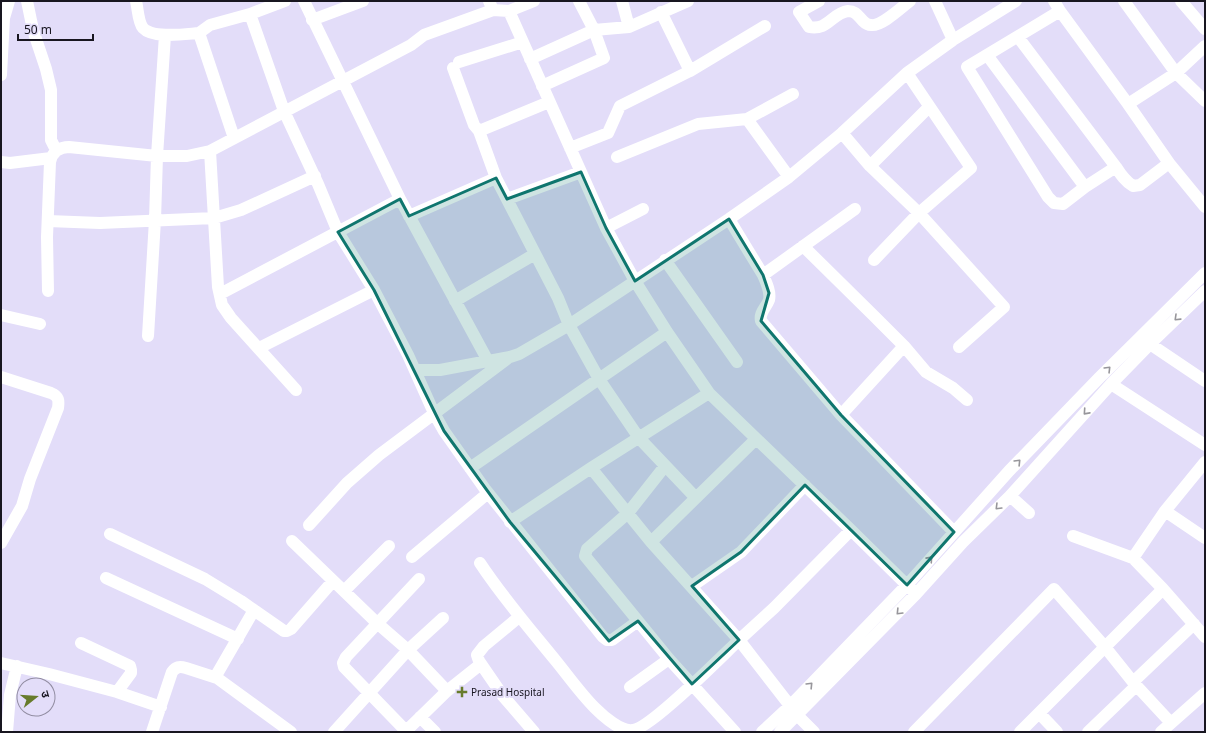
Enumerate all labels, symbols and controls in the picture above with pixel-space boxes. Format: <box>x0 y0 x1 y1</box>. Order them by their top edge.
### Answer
scale bar <box>18 16 93 42</box>
text: 50 m <box>24 21 52 38</box>
one-way arrow <box>1174 314 1182 321</box>
one-way arrow <box>1103 366 1111 374</box>
one-way arrow <box>1084 407 1091 414</box>
one-way arrow <box>1013 459 1020 467</box>
one-way arrow <box>995 502 1003 510</box>
one-way arrow <box>925 556 932 563</box>
one-way arrow <box>896 607 904 615</box>
north arrow <box>16 677 56 717</box>
one-way arrow <box>805 682 813 690</box>
place label: Prasad Hospital <box>471 685 545 699</box>
marker: Prasad Hospital <box>456 686 468 698</box>
text: उ <box>38 689 54 700</box>

